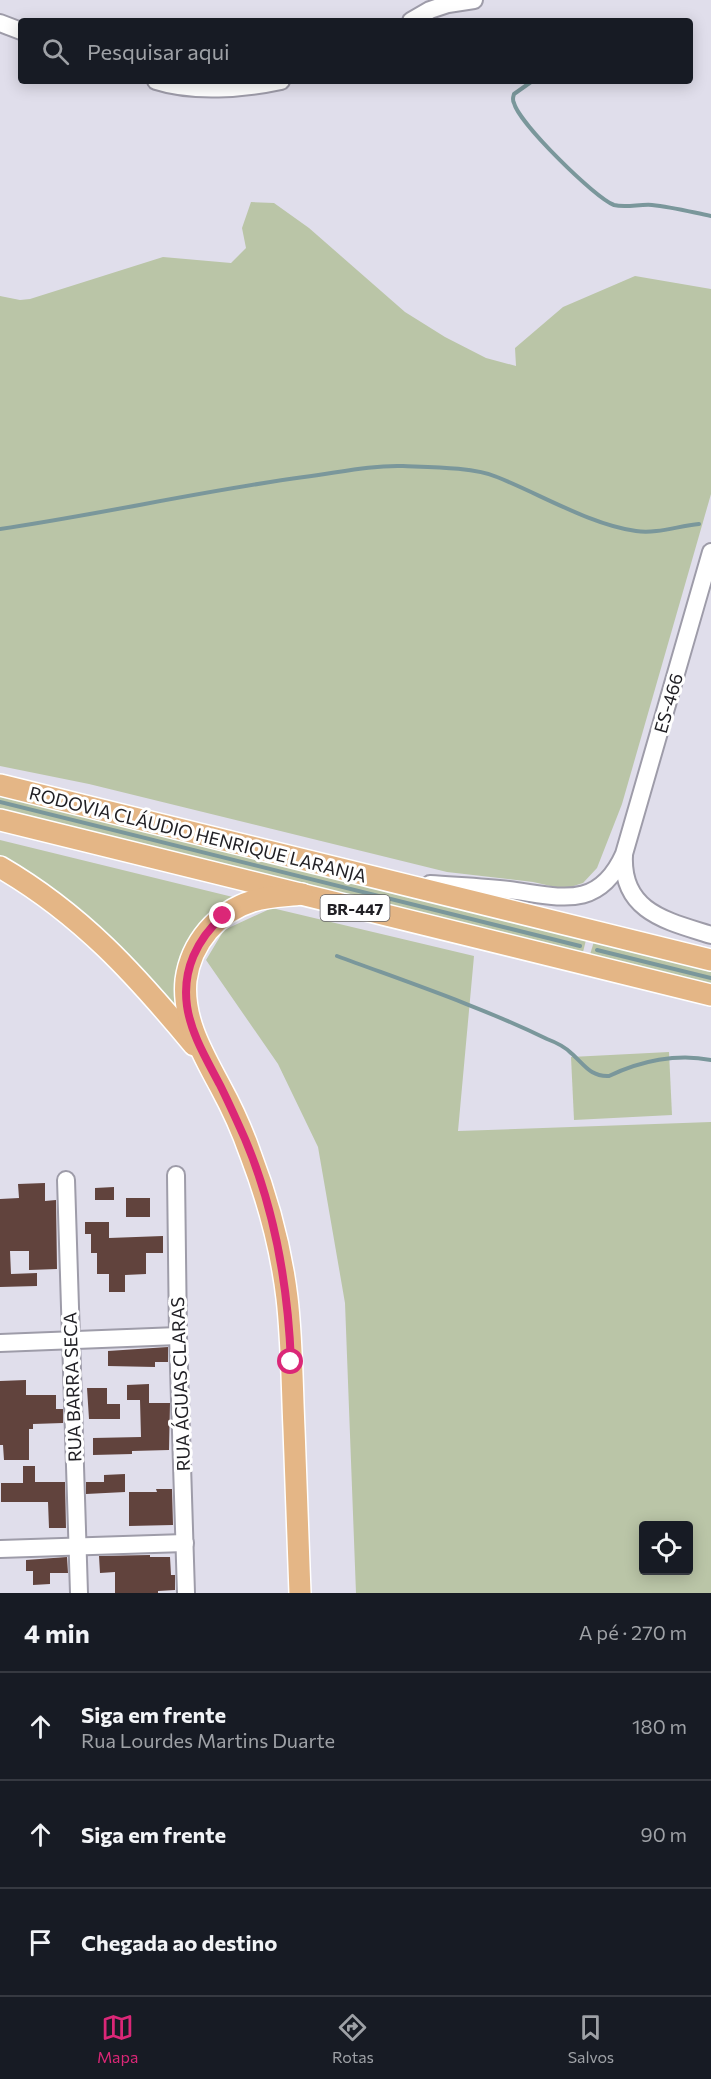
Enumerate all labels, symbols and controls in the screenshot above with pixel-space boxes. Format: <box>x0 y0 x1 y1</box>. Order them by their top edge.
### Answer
search box <box>18 18 693 84</box>
icon: search <box>39 35 72 68</box>
text: Pesquisar aqui <box>87 38 230 65</box>
street label: ES-466 <box>649 670 687 736</box>
street label: RODOVIA CLÁUDIO HENRIQUE LARANJA <box>27 781 369 887</box>
road number: BR-447 <box>320 895 389 921</box>
route end <box>209 902 235 928</box>
street label: RUA ÁGUAS CLARAS <box>166 1296 194 1472</box>
street label: RUA BARRA SECA <box>58 1312 86 1462</box>
route start <box>277 1348 303 1374</box>
map controls <box>639 1521 693 1575</box>
button: locate <box>639 1521 693 1575</box>
text: 4 min <box>24 1617 90 1648</box>
text: A pé · 270 m <box>579 1620 687 1644</box>
text: Siga em frente <box>81 1701 226 1728</box>
icon: ahead <box>24 1710 57 1743</box>
text: 180 m <box>632 1714 687 1738</box>
text: Rua Lourdes Martins Duarte <box>81 1728 335 1752</box>
icon: ahead <box>24 1818 57 1851</box>
text: Siga em frente <box>81 1821 226 1848</box>
text: 90 m <box>641 1822 687 1846</box>
icon: arrive <box>24 1926 57 1959</box>
text: Chegada ao destino <box>81 1929 277 1956</box>
tab: Mapa <box>97 2011 138 2066</box>
tab: Rotas <box>332 2011 374 2066</box>
tab: Salvos <box>568 2011 614 2066</box>

